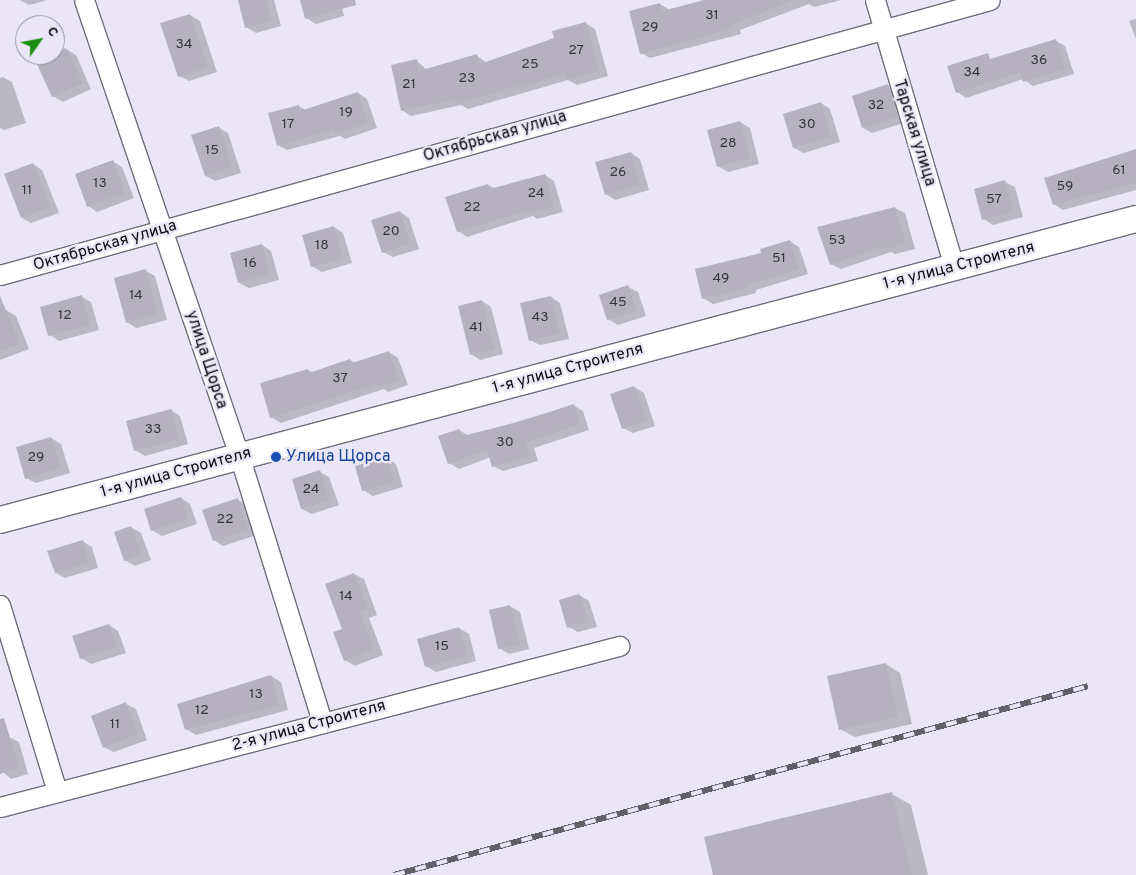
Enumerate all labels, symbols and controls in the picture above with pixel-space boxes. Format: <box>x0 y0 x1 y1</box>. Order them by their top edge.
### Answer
house number: 31 <box>705 8 719 24</box>
north arrow <box>15 15 65 65</box>
house number: 29 <box>642 20 658 36</box>
text: С <box>43 24 62 40</box>
house number: 34 <box>175 37 193 53</box>
house number: 27 <box>568 43 584 59</box>
house number: 36 <box>1031 53 1047 69</box>
house number: 25 <box>521 57 539 73</box>
house number: 34 <box>963 65 981 81</box>
house number: 23 <box>459 71 475 87</box>
house number: 21 <box>402 77 416 93</box>
street label: Тарская улица <box>889 77 939 189</box>
house number: 32 <box>868 98 884 114</box>
house number: 19 <box>339 105 353 121</box>
street label: Октябрьская улица <box>421 107 569 167</box>
house number: 17 <box>282 117 294 133</box>
house number: 30 <box>798 117 816 133</box>
house number: 28 <box>719 136 737 152</box>
house number: 15 <box>205 143 219 159</box>
house number: 61 <box>1112 163 1126 179</box>
house number: 26 <box>610 165 626 181</box>
house number: 13 <box>93 176 107 192</box>
house number: 59 <box>1057 179 1073 195</box>
house number: 11 <box>22 183 32 199</box>
house number: 24 <box>527 186 545 202</box>
house number: 57 <box>986 192 1002 208</box>
house number: 22 <box>463 200 481 216</box>
street label: Октябрьская улица <box>31 216 179 276</box>
house number: 20 <box>382 224 400 240</box>
house number: 53 <box>828 233 846 249</box>
house number: 18 <box>315 238 329 254</box>
street label: 1-я улица Строителя <box>881 238 1037 294</box>
house number: 51 <box>772 251 786 267</box>
house number: 16 <box>243 256 257 272</box>
house number: 49 <box>713 271 729 287</box>
house number: 14 <box>129 288 143 304</box>
house number: 45 <box>609 295 627 311</box>
house number: 12 <box>58 308 72 324</box>
street label: улица Щорса <box>181 309 231 411</box>
house number: 43 <box>531 310 549 326</box>
house number: 41 <box>469 320 483 336</box>
street label: 1-я улица Строителя <box>491 340 645 398</box>
house number: 37 <box>332 371 348 387</box>
house number: 33 <box>145 422 161 438</box>
house number: 30 <box>496 435 514 451</box>
street label: 1-я улица Строителя <box>99 444 253 502</box>
place label: Улица Щорса <box>286 447 390 467</box>
house number: 29 <box>28 450 44 466</box>
marker: Улица Щорса <box>270 451 282 463</box>
house number: 24 <box>302 482 320 498</box>
house number: 22 <box>216 512 234 528</box>
house number: 14 <box>339 589 353 605</box>
house number: 15 <box>435 639 449 655</box>
house number: 13 <box>249 687 263 703</box>
street label: 2-я улица Строителя <box>230 696 388 756</box>
house number: 12 <box>195 703 209 719</box>
house number: 11 <box>110 717 120 733</box>

